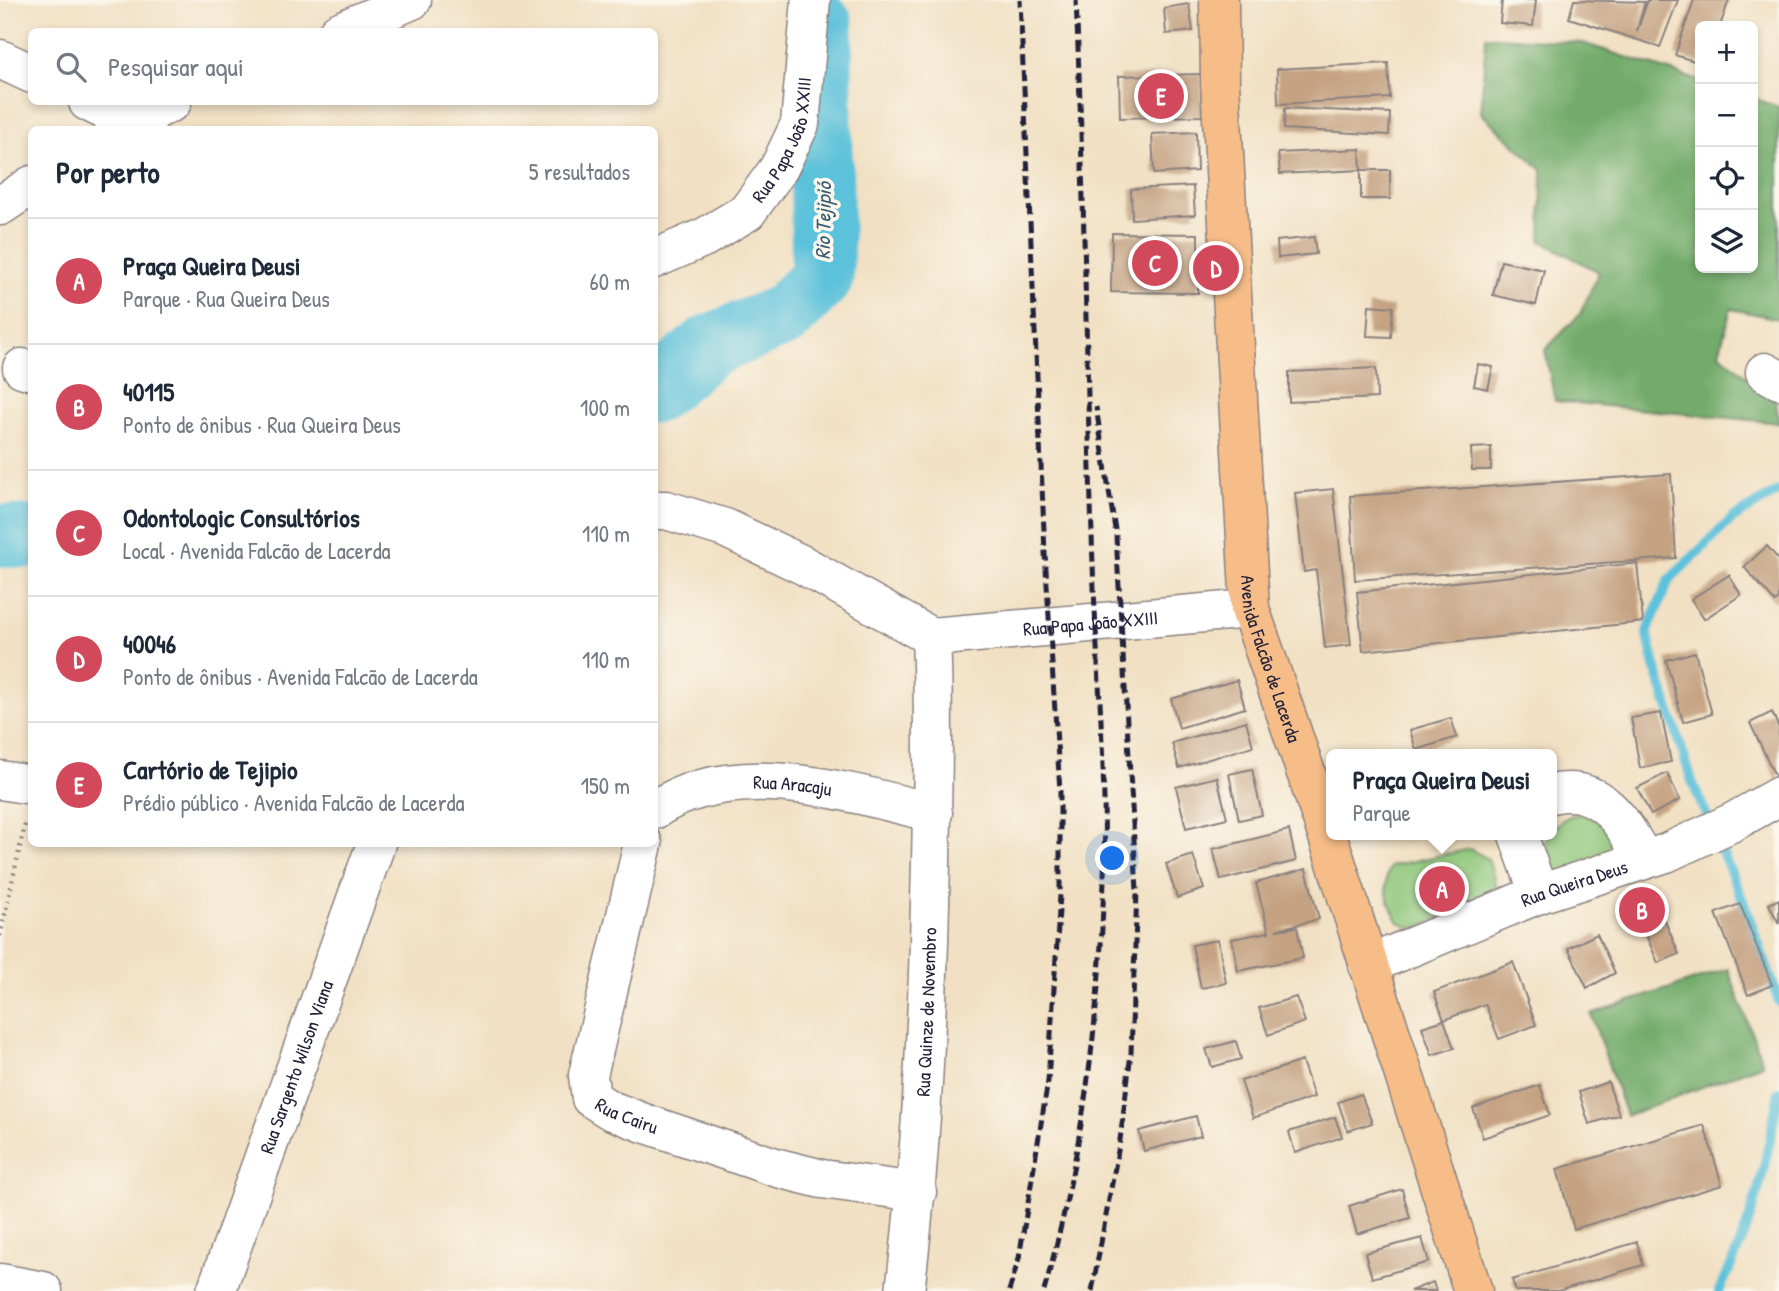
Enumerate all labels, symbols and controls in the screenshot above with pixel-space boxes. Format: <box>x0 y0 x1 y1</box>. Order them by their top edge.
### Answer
map controls <box>1695 21 1758 273</box>
button: + <box>1695 21 1758 84</box>
search box <box>28 28 658 105</box>
icon: search <box>52 48 90 86</box>
text: Pesquisar aqui <box>108 49 244 84</box>
pin: E <box>1138 70 1184 122</box>
street label: Rua Papa João XXIII <box>745 76 817 207</box>
button: − <box>1695 84 1758 147</box>
button: locate <box>1695 147 1758 210</box>
text: Por perto <box>56 152 160 192</box>
text: 5 resultados <box>529 156 630 187</box>
water label: Rio Tejipió <box>808 180 838 260</box>
button: layers <box>1695 210 1758 273</box>
pin: C <box>1132 237 1178 289</box>
pin: D <box>1193 242 1239 294</box>
text: Praça Queira Deusi <box>123 248 301 283</box>
text: A <box>73 266 85 297</box>
text: 60 m <box>590 266 630 297</box>
text: Parque · Rua Queira Deus <box>123 283 330 314</box>
text: 40115 <box>123 374 174 409</box>
text: B <box>73 392 85 423</box>
text: 100 m <box>580 392 630 423</box>
text: Ponto de ônibus · Rua Queira Deus <box>123 409 401 440</box>
text: Odontologic Consultórios <box>123 500 360 535</box>
text: C <box>73 518 85 549</box>
text: 110 m <box>582 518 630 549</box>
text: Local · Avenida Falcão de Lacerda <box>123 535 391 566</box>
street label: Avenida Falcão de Lacerda <box>1235 574 1308 746</box>
street label: Rua Papa João XXIII <box>1022 604 1159 642</box>
text: 40046 <box>123 626 176 661</box>
text: D <box>74 644 84 675</box>
text: 110 m <box>582 644 630 675</box>
text: Ponto de ônibus · Avenida Falcão de Lacerda <box>123 661 478 692</box>
popup <box>1326 749 1557 840</box>
text: Cartório de Tejipio <box>123 752 298 787</box>
text: Praça Queira Deusi <box>1353 762 1530 797</box>
street label: Rua Aracaju <box>753 769 834 802</box>
text: E <box>74 770 84 801</box>
text: 150 m <box>581 770 630 801</box>
text: Prédio público · Avenida Falcão de Lacerda <box>123 787 464 818</box>
text: Parque <box>1353 797 1411 828</box>
your location <box>1095 841 1129 875</box>
street label: Rua Queira Deus <box>1517 853 1631 913</box>
pin: A <box>1419 863 1465 915</box>
pin: B <box>1619 884 1665 936</box>
street label: Rua Quinze de Novembro <box>909 927 942 1097</box>
street label: Rua Sargento Wilson Viana <box>253 976 339 1157</box>
street label: Rua Cairu <box>591 1091 662 1140</box>

